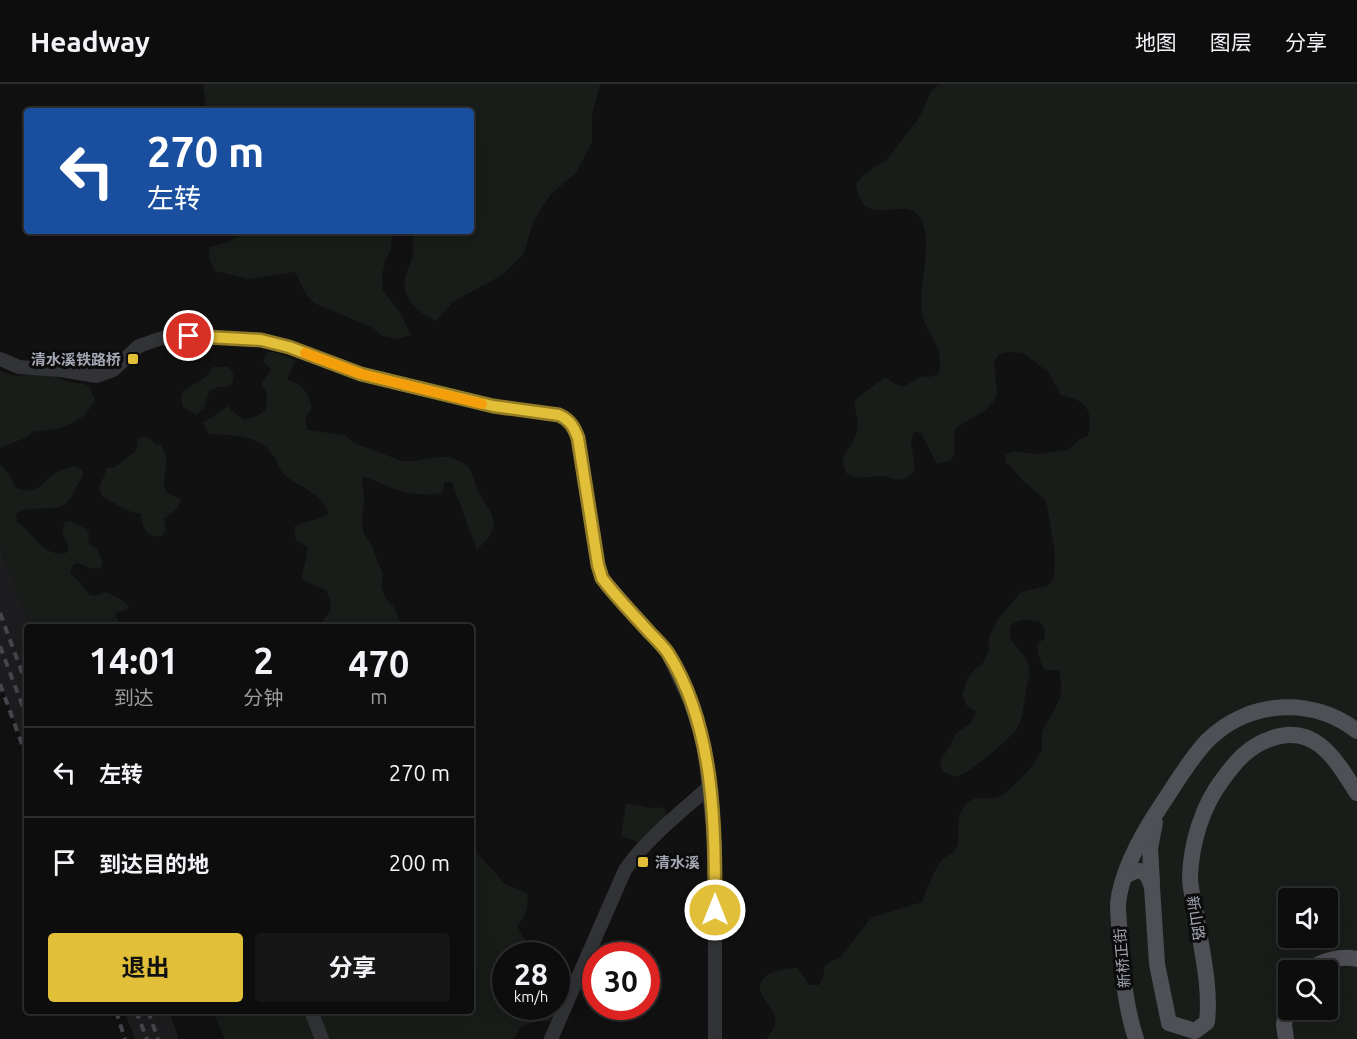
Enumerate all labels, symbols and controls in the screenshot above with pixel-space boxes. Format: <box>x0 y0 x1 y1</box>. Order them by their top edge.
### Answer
text: Headway <box>30 26 150 57</box>
text: 地图 <box>1135 30 1177 54</box>
text: 图层 <box>1210 30 1252 54</box>
text: 分享 <box>1285 30 1327 54</box>
text: 270 m <box>147 128 264 175</box>
icon: left <box>48 132 126 210</box>
text: 左转 <box>147 183 201 213</box>
pin <box>163 310 214 361</box>
icon: arrive <box>172 319 205 352</box>
place label: 清水溪铁路桥 <box>31 351 121 368</box>
marker: 清水溪铁路桥 <box>126 352 140 366</box>
text: 14:01 <box>89 640 179 681</box>
text: 2 <box>253 640 274 681</box>
text: 470 <box>348 643 409 684</box>
text: m <box>370 685 387 708</box>
text: 到达 <box>114 686 154 709</box>
text: 分钟 <box>244 686 284 709</box>
icon: left <box>48 756 81 789</box>
text: 270 m <box>389 760 450 785</box>
text: 左转 <box>99 761 143 786</box>
icon: arrive <box>48 846 81 879</box>
text: 200 m <box>389 850 450 875</box>
text: 到达目的地 <box>99 851 209 876</box>
place label: 清水溪 <box>655 854 700 871</box>
marker: 清水溪 <box>636 855 650 869</box>
position arrow <box>683 878 747 942</box>
map controls <box>1278 888 1338 1020</box>
button: sound <box>1278 888 1338 948</box>
street label: 新山路 <box>1184 894 1208 942</box>
street label: 新桥正街 <box>1111 927 1133 989</box>
button: 退出 <box>48 933 243 1002</box>
button: 分享 <box>255 933 450 1002</box>
speed limit sign: 30 <box>582 942 660 1020</box>
text: 28 <box>514 957 548 991</box>
button: search <box>1278 960 1338 1020</box>
text: km/h <box>514 988 548 1005</box>

